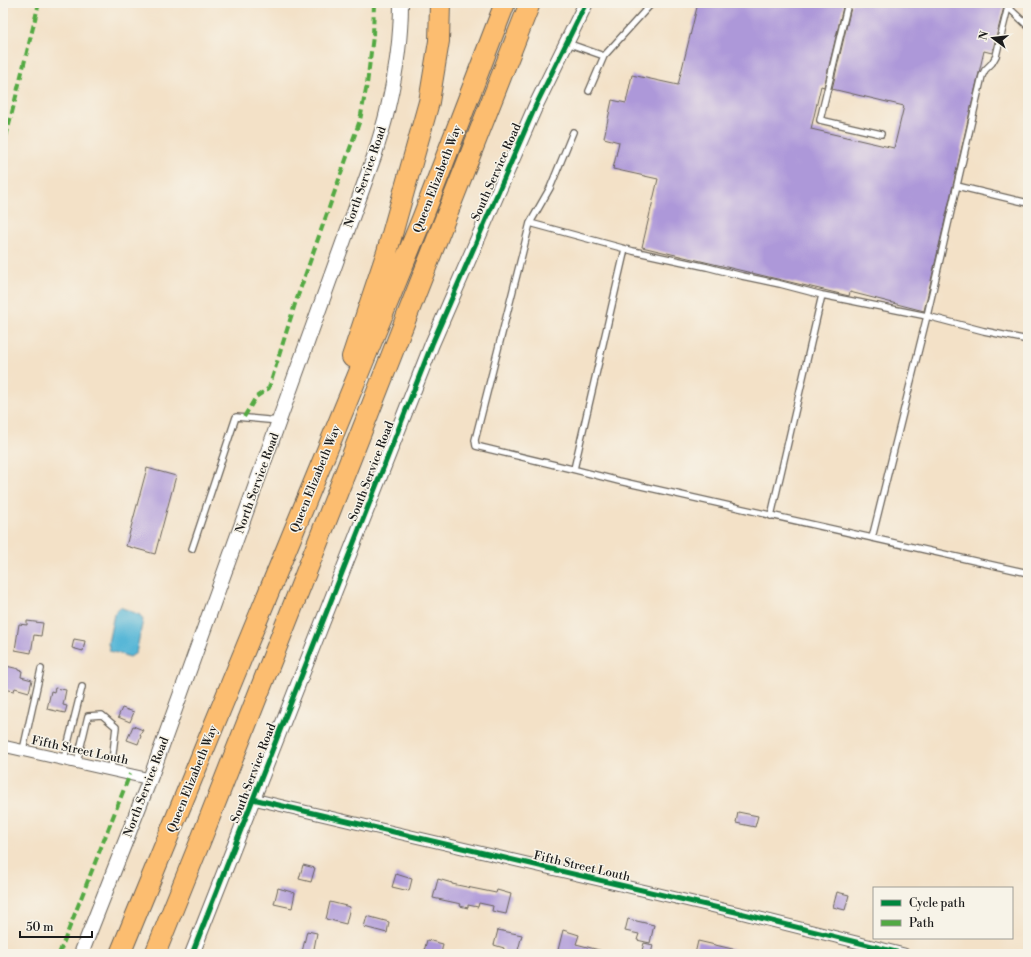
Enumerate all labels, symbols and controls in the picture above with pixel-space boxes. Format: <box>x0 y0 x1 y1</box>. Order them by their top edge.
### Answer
north arrow <box>973 18 1013 58</box>
text: N <box>976 29 992 42</box>
street label: South Service Road <box>468 121 525 223</box>
street label: Queen Elizabeth Way <box>410 123 465 235</box>
street label: North Service Road <box>341 124 390 230</box>
street label: South Service Road <box>346 419 397 523</box>
street label: Queen Elizabeth Way <box>287 423 344 535</box>
street label: North Service Road <box>232 431 283 536</box>
street label: South Service Road <box>228 721 279 825</box>
street label: Queen Elizabeth Way <box>164 723 221 835</box>
street label: Fifth Street Louth <box>30 733 130 768</box>
street label: North Service Road <box>120 735 173 839</box>
street label: Fifth Street Louth <box>532 848 632 885</box>
legend <box>873 887 1013 939</box>
text: Cycle path <box>909 896 965 911</box>
scale bar <box>20 913 92 939</box>
text: Path <box>909 916 934 931</box>
text: 50 m <box>26 920 54 935</box>

